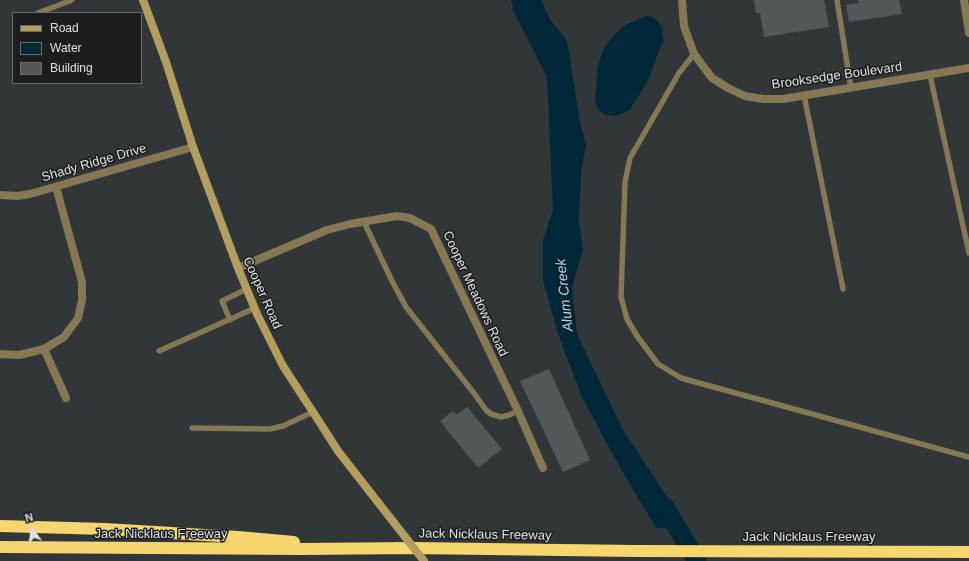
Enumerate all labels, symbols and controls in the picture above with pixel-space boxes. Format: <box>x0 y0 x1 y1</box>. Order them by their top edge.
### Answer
legend <box>12 12 142 84</box>
text: Road <box>50 21 79 35</box>
text: Water <box>50 41 82 55</box>
street label: Brooksedge Boulevard <box>771 59 903 93</box>
text: Building <box>50 61 93 75</box>
street label: Shady Ridge Drive <box>40 141 148 185</box>
street label: Cooper Meadows Road <box>439 229 511 359</box>
street label: Cooper Road <box>239 255 285 331</box>
water label: Alum Creek <box>553 258 577 332</box>
north arrow <box>12 509 52 549</box>
text: N <box>24 511 34 524</box>
street label: Jack Nicklaus Freeway <box>95 526 227 542</box>
street label: Jack Nicklaus Freeway <box>418 526 552 544</box>
street label: Jack Nicklaus Freeway <box>743 529 875 545</box>

